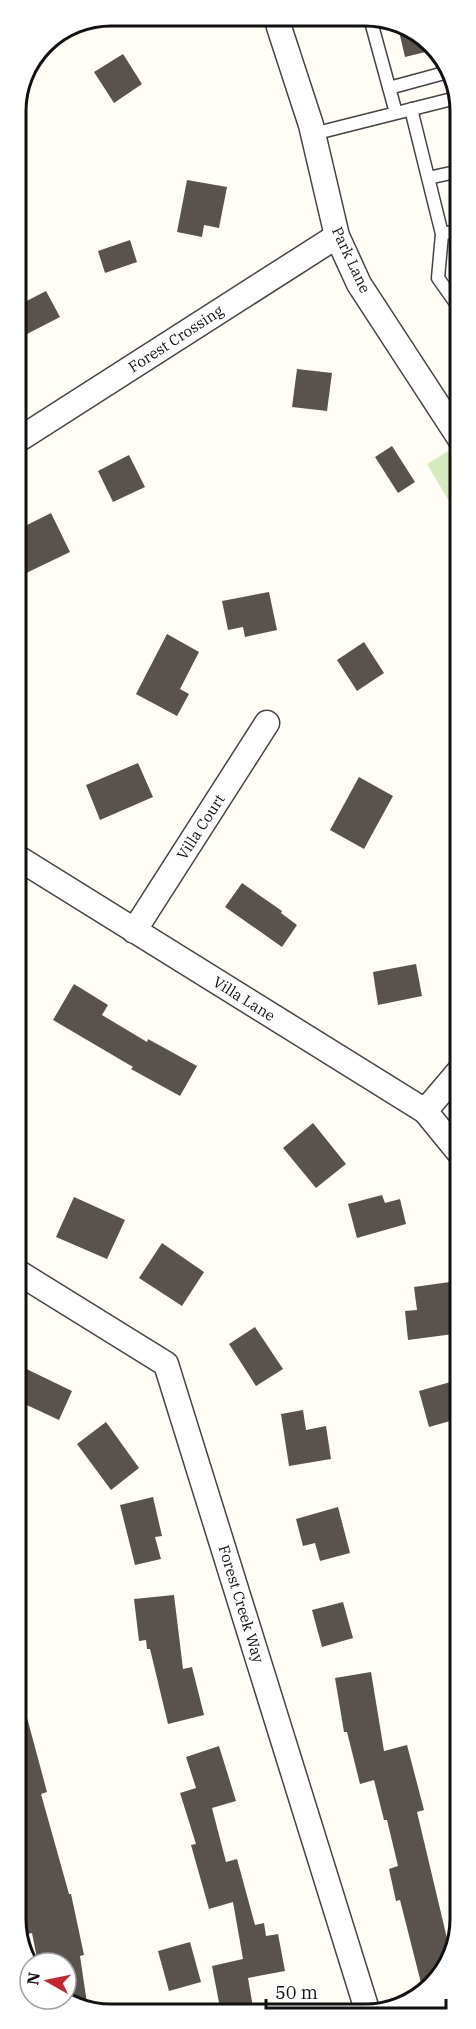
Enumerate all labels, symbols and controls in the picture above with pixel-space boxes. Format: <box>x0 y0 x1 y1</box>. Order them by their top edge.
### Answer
street label: Park Lane <box>328 224 375 296</box>
street label: Forest Crossing <box>125 301 227 376</box>
street label: Villa Court <box>172 790 229 863</box>
street label: Villa Lane <box>210 972 279 1025</box>
street label: Forest Creek Way <box>215 1543 268 1665</box>
north arrow <box>18 1951 78 2011</box>
text: N <box>22 1971 44 1986</box>
scale bar <box>266 1972 446 2010</box>
text: 50 m <box>275 1981 318 2004</box>

